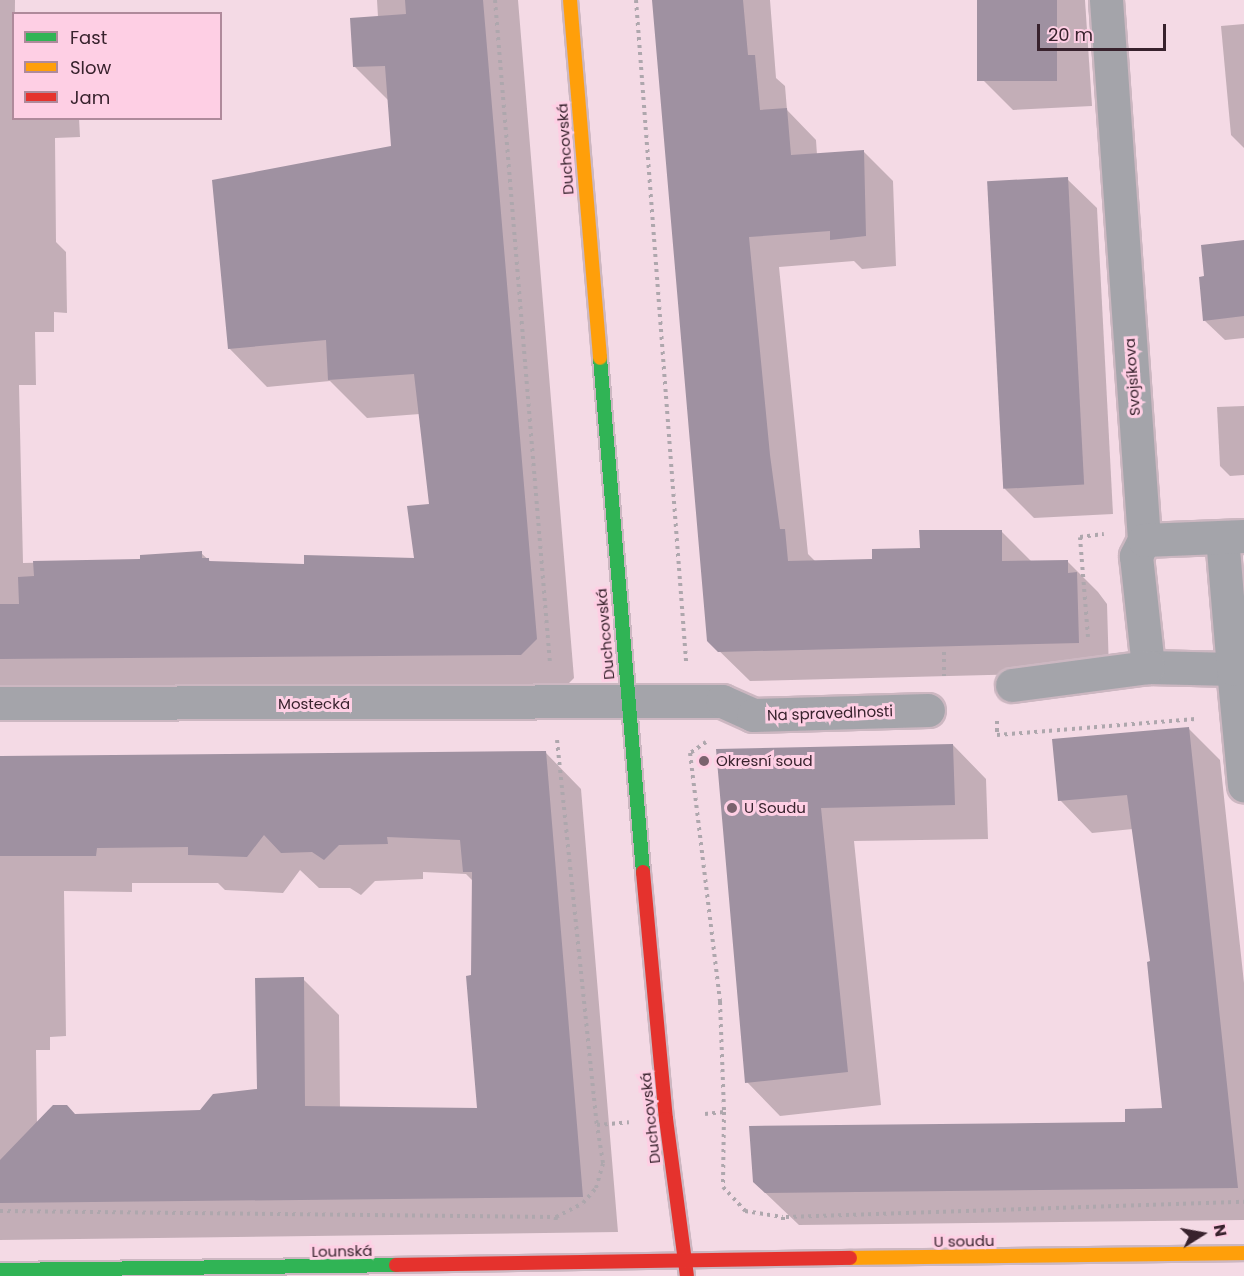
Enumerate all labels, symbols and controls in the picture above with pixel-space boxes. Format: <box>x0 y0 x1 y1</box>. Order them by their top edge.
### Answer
legend <box>12 12 222 120</box>
scale bar <box>1040 12 1169 50</box>
text: 20 m <box>1048 22 1093 47</box>
text: Fast <box>70 25 107 50</box>
text: Slow <box>70 55 111 80</box>
text: Jam <box>70 85 110 110</box>
street label: Duchcovská <box>553 103 577 195</box>
street label: Svojsíkova <box>1120 337 1144 417</box>
street label: Duchcovská <box>592 588 618 680</box>
street label: Mostecká <box>278 695 350 713</box>
street label: Na spravedlnosti <box>767 702 893 724</box>
place label: Okresní soud <box>716 752 813 770</box>
marker: Okresní soud <box>697 754 711 768</box>
place label: U Soudu <box>744 799 806 817</box>
marker: U Soudu <box>725 801 739 815</box>
street label: Duchcovská <box>636 1071 664 1165</box>
north arrow <box>1172 1204 1232 1264</box>
text: N <box>1208 1222 1233 1239</box>
street label: U soudu <box>933 1231 995 1251</box>
street label: Lounská <box>311 1241 373 1261</box>

